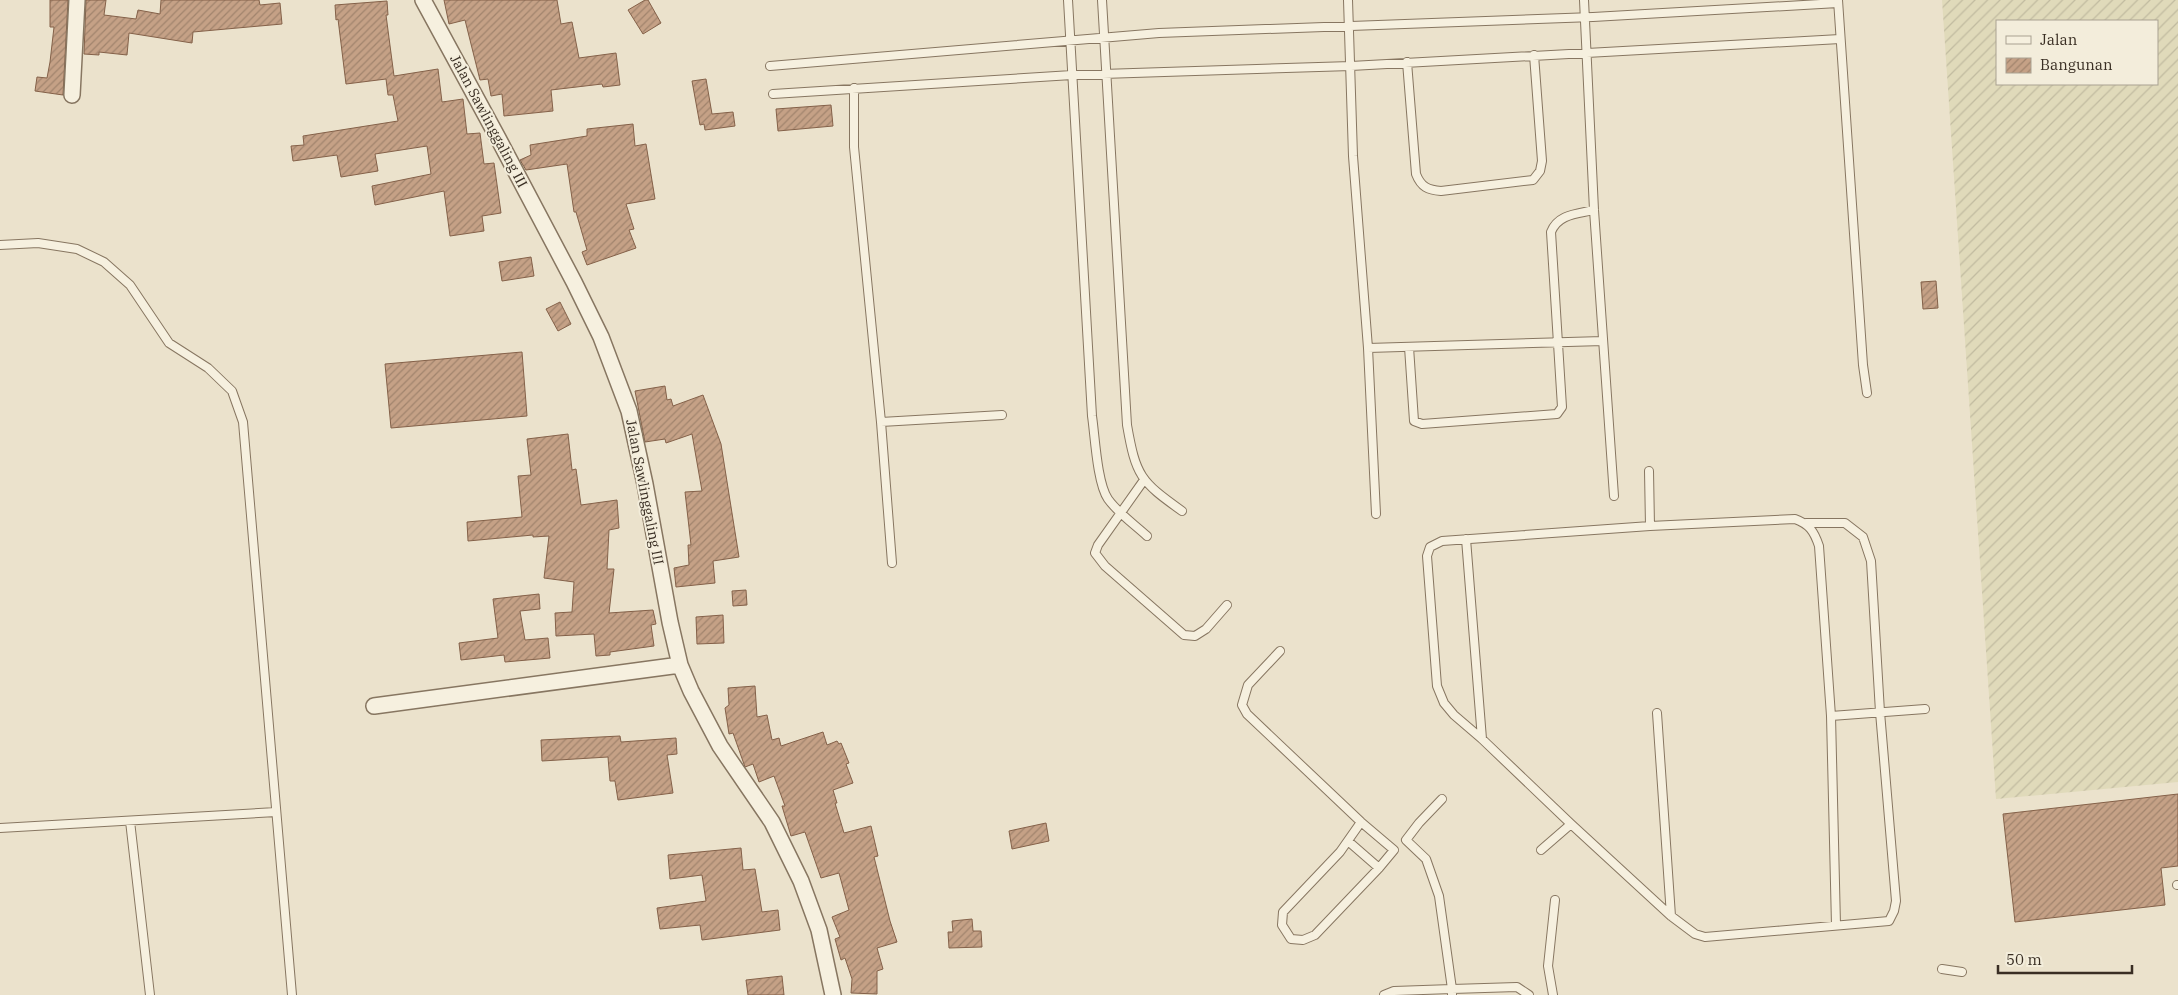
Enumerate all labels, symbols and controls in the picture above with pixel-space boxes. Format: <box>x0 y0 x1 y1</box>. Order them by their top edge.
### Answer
legend <box>1996 20 2158 85</box>
text: Jalan <box>2040 30 2078 49</box>
street label: Jalan Sawlinggaling III <box>446 51 532 191</box>
text: Bangunan <box>2040 55 2113 74</box>
street label: Jalan Sawlinggaling III <box>622 418 668 567</box>
scale bar <box>1998 942 2132 974</box>
text: 50 m <box>2006 950 2042 969</box>

